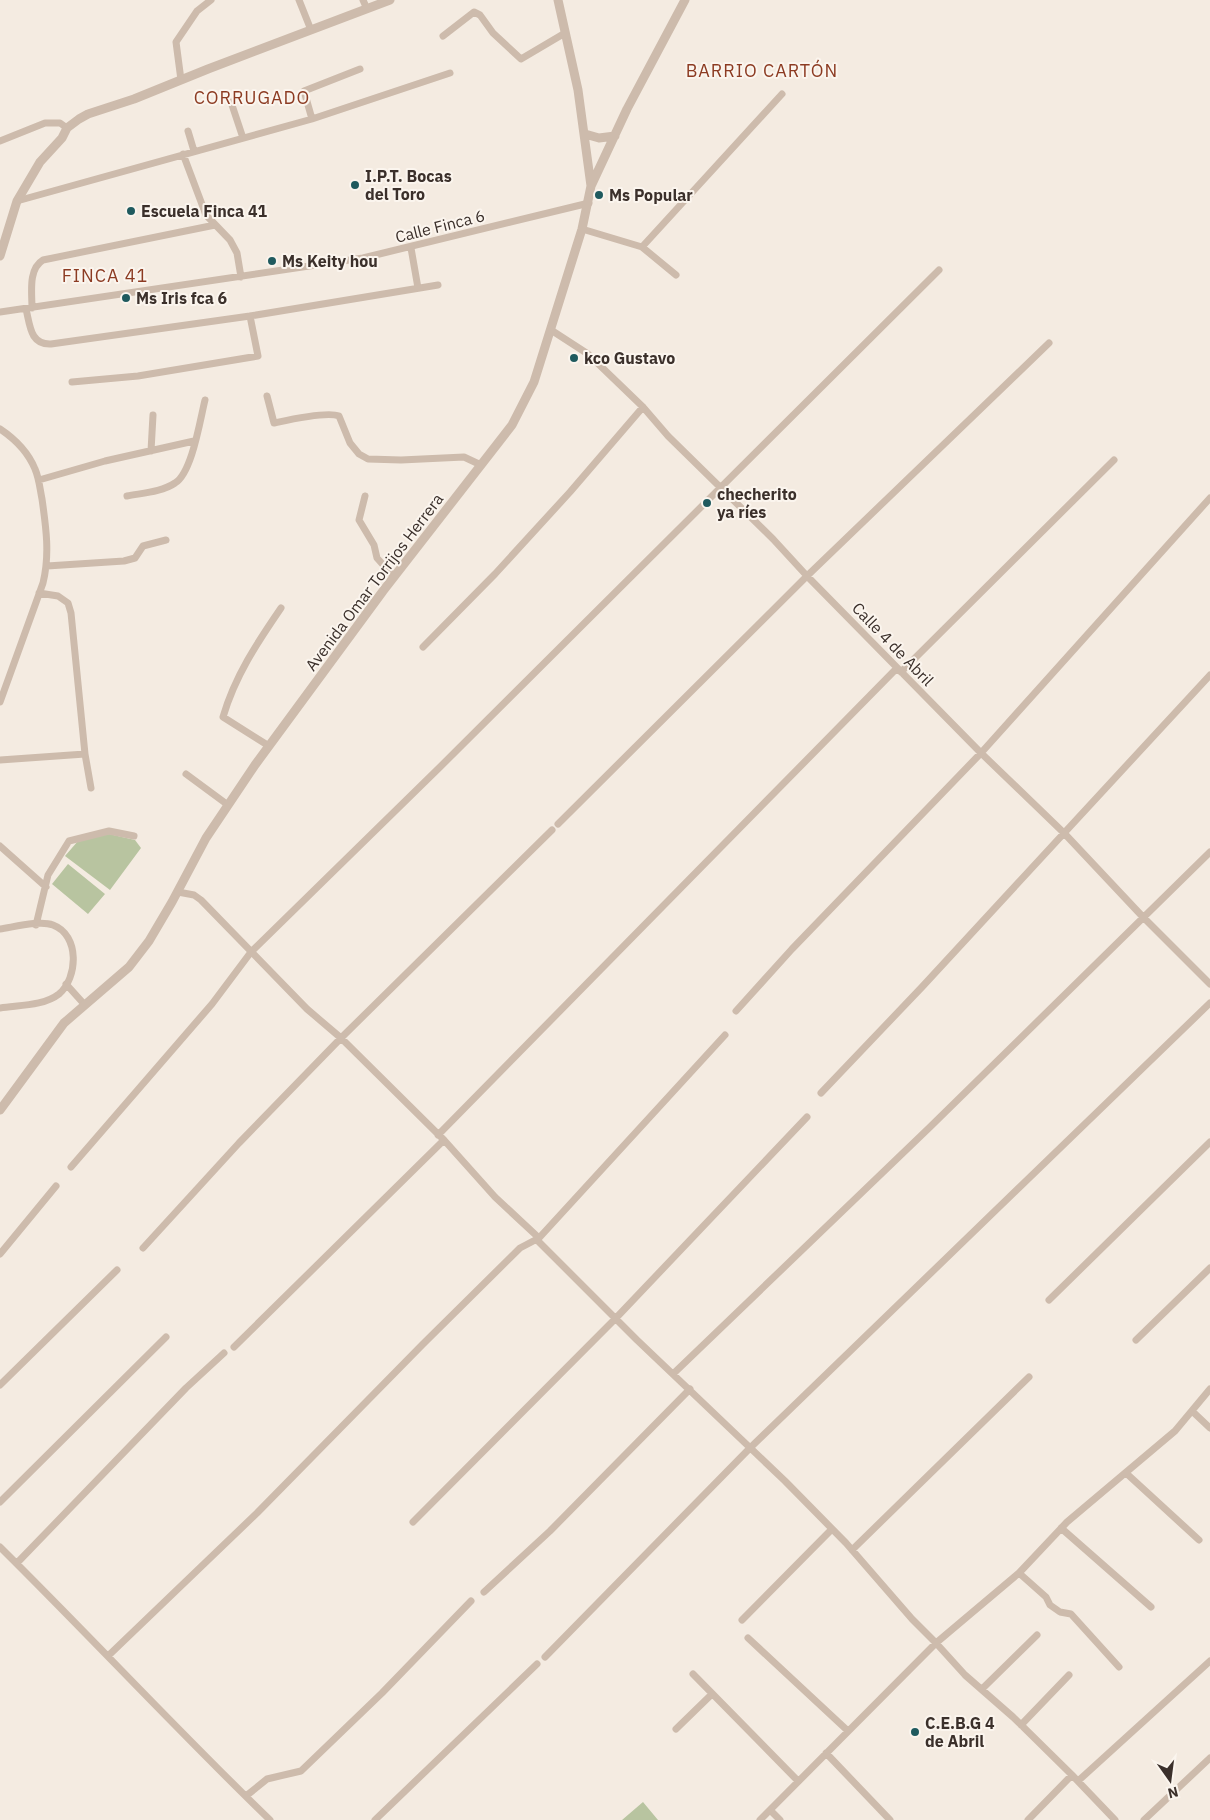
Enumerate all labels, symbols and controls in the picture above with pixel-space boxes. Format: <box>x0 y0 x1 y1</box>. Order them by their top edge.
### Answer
district label: BARRIO CARTÓN <box>686 59 838 82</box>
district label: CORRUGADO <box>194 86 310 109</box>
place label: I.P.T. Bocas del Toro <box>365 166 452 204</box>
marker: I.P.T. Bocas del Toro <box>349 179 361 191</box>
place label: Ms Popular <box>609 185 693 205</box>
marker: Ms Popular <box>593 189 605 201</box>
place label: Escuela Finca 41 <box>141 201 268 221</box>
marker: Escuela Finca 41 <box>125 205 137 217</box>
street label: Calle Finca 6 <box>393 205 487 247</box>
place label: Ms Keity hou <box>282 251 378 271</box>
marker: Ms Keity hou <box>266 255 278 267</box>
district label: FINCA 41 <box>62 264 148 287</box>
place label: Ms Iris fca 6 <box>136 288 228 308</box>
marker: Ms Iris fca 6 <box>120 292 132 304</box>
place label: kco Gustavo <box>584 348 675 368</box>
marker: kco Gustavo <box>568 352 580 364</box>
place label: checherito ya ríes <box>717 484 797 522</box>
street label: Avenida Omar Torrijos Herrera <box>301 489 448 675</box>
marker: checherito ya ríes <box>701 497 713 509</box>
street label: Calle 4 de Abril <box>848 598 938 690</box>
place label: C.E.B.G 4 de Abril <box>925 1713 995 1751</box>
marker: C.E.B.G 4 de Abril <box>909 1726 921 1738</box>
north arrow <box>1145 1755 1195 1805</box>
text: N <box>1166 1783 1180 1803</box>

